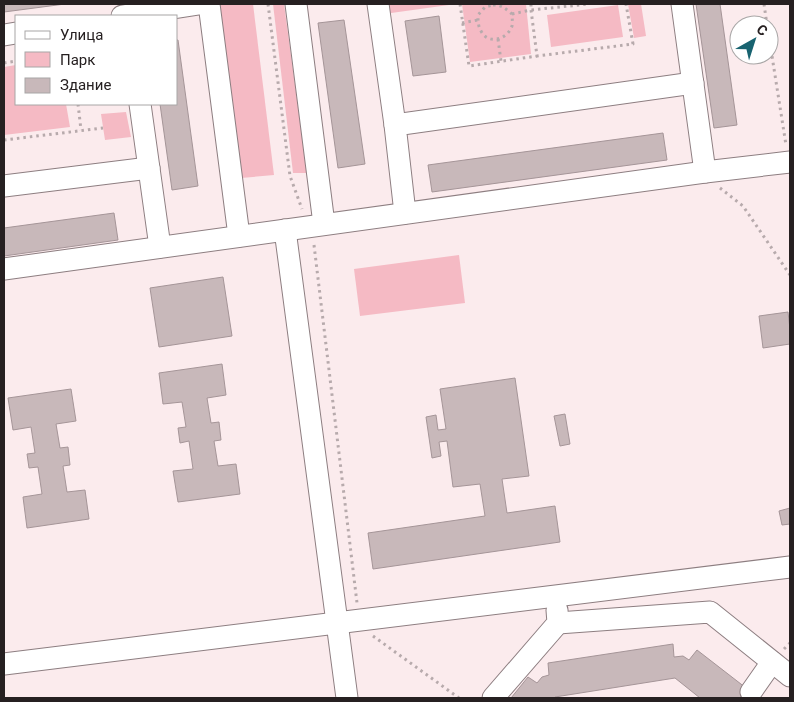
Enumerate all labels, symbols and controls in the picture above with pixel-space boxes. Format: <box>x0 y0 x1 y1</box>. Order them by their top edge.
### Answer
legend <box>15 15 178 105</box>
north arrow <box>729 15 779 65</box>
text: С <box>754 21 771 39</box>
text: Улица <box>60 26 103 44</box>
text: Парк <box>60 51 95 69</box>
text: Здание <box>60 76 111 94</box>

